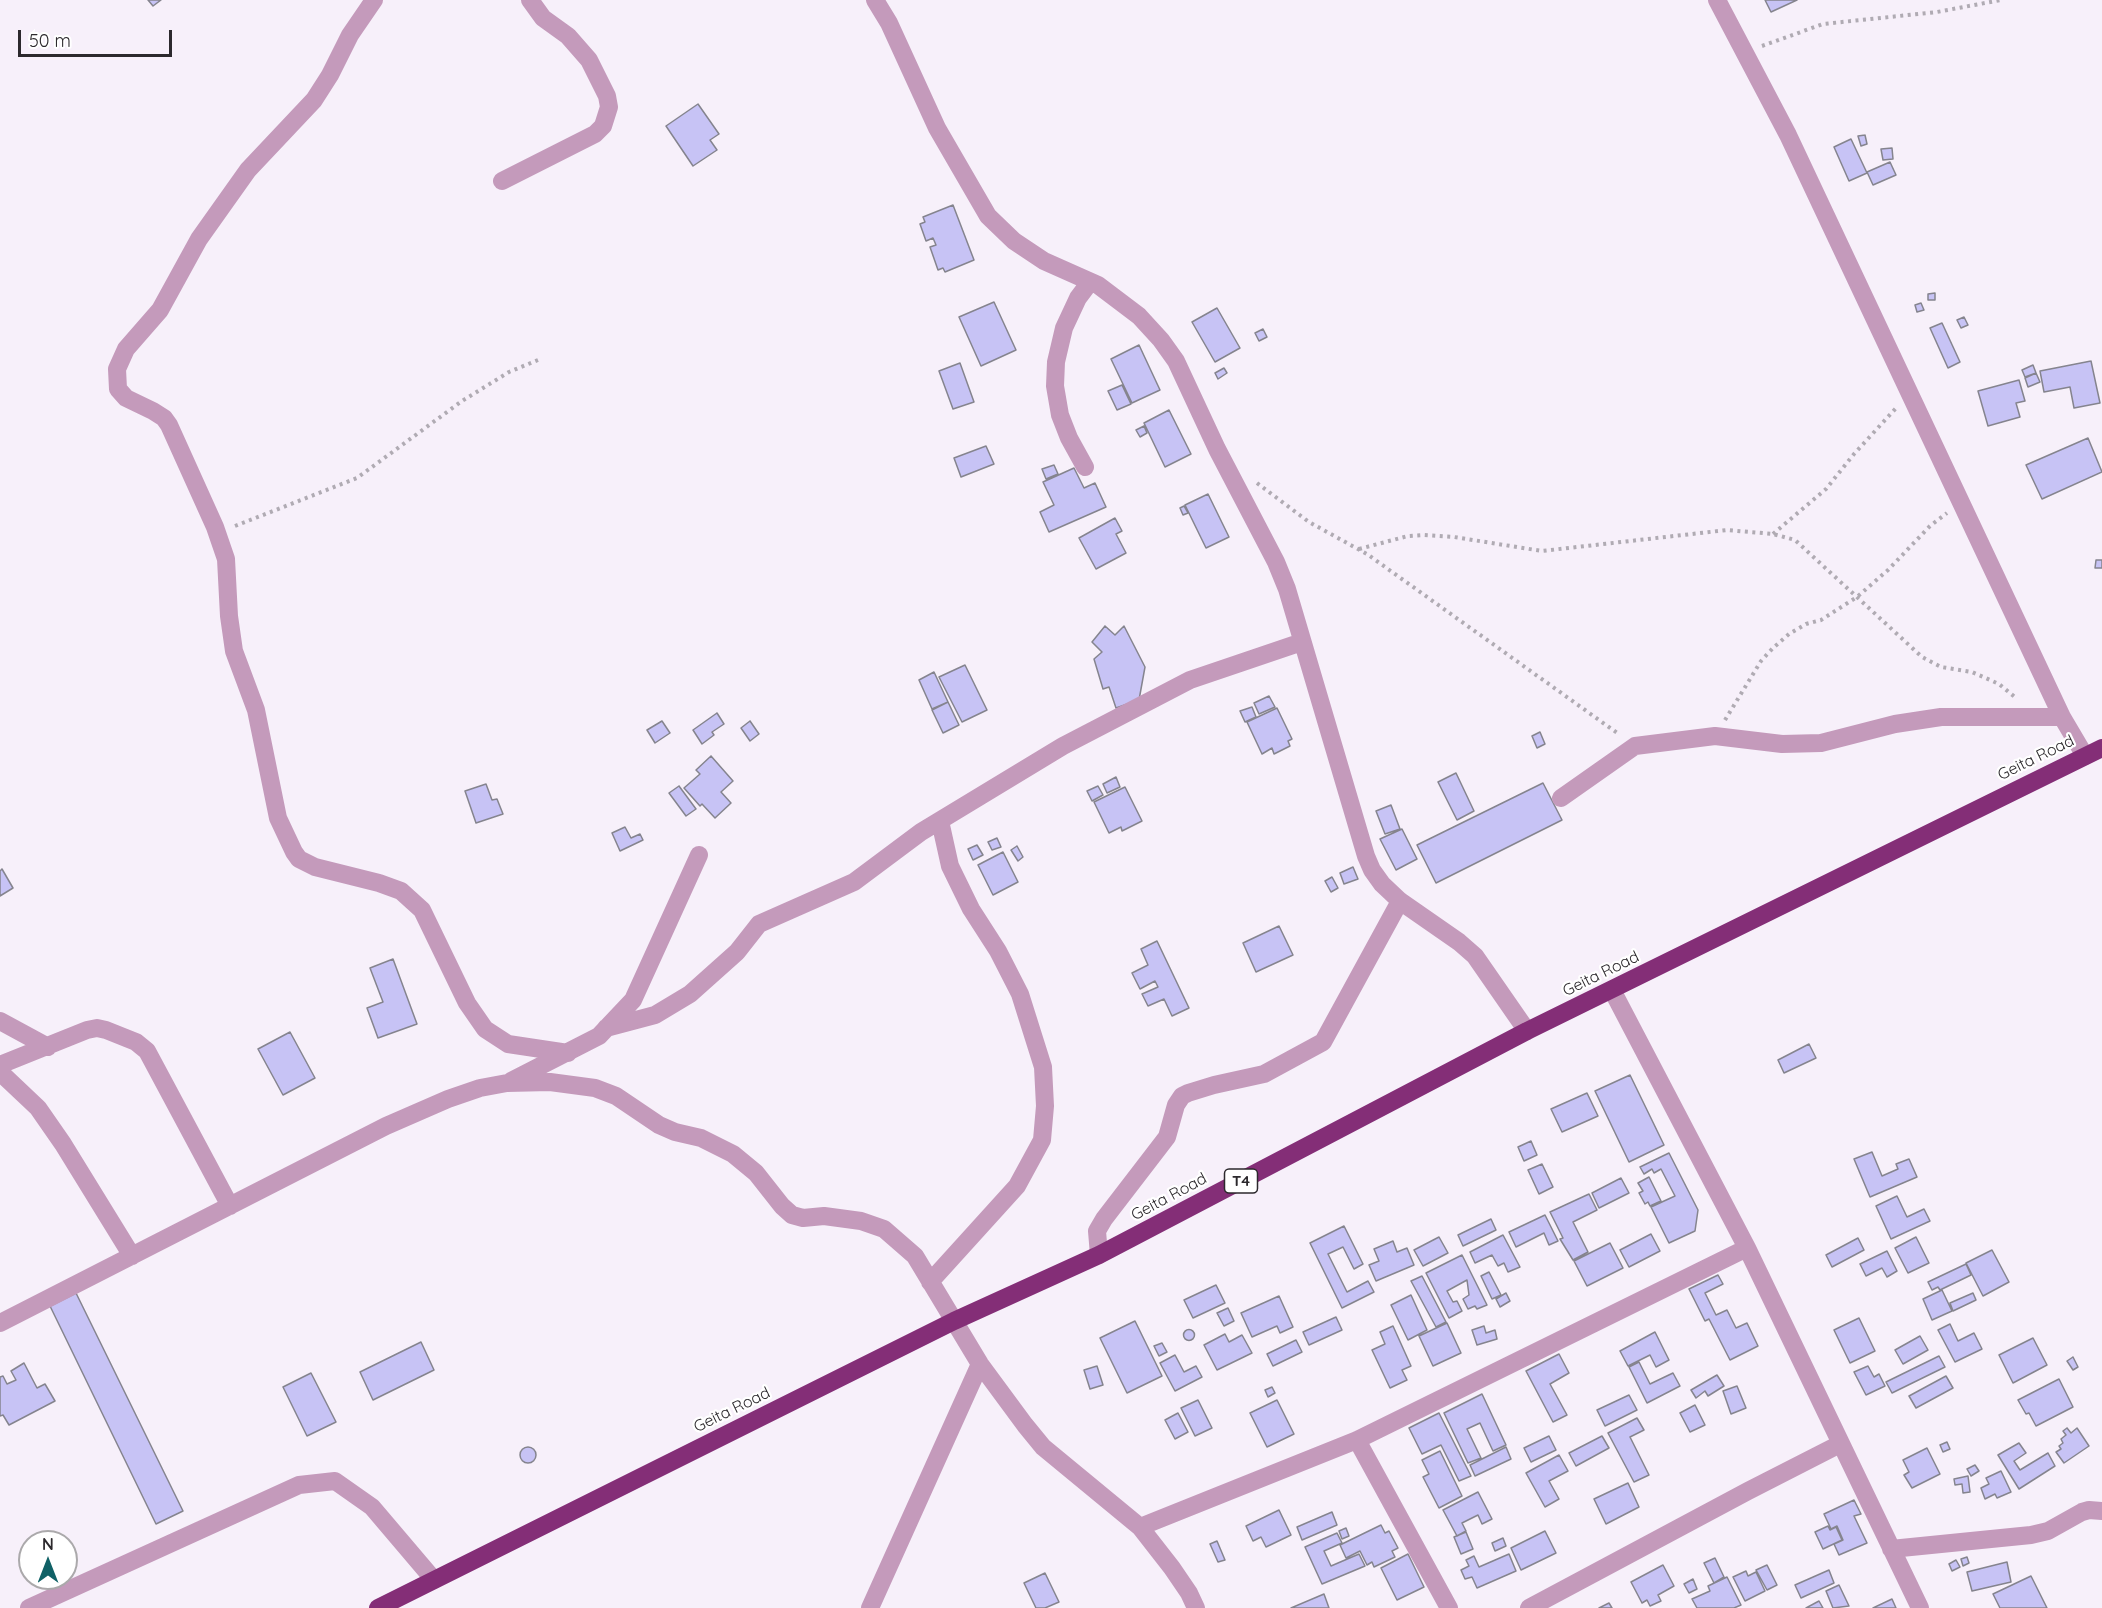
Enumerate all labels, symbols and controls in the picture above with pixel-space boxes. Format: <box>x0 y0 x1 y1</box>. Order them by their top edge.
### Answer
scale bar <box>21 18 176 56</box>
text: 50 m <box>29 29 71 52</box>
street label: Geita Road <box>1995 731 2077 785</box>
street label: Geita Road <box>1560 947 1642 1001</box>
street label: Geita Road <box>1128 1169 1210 1225</box>
road number: T4 <box>1224 1169 1258 1193</box>
street label: Geita Road <box>691 1383 773 1437</box>
north arrow <box>18 1530 78 1590</box>
text: N <box>42 1534 54 1554</box>

